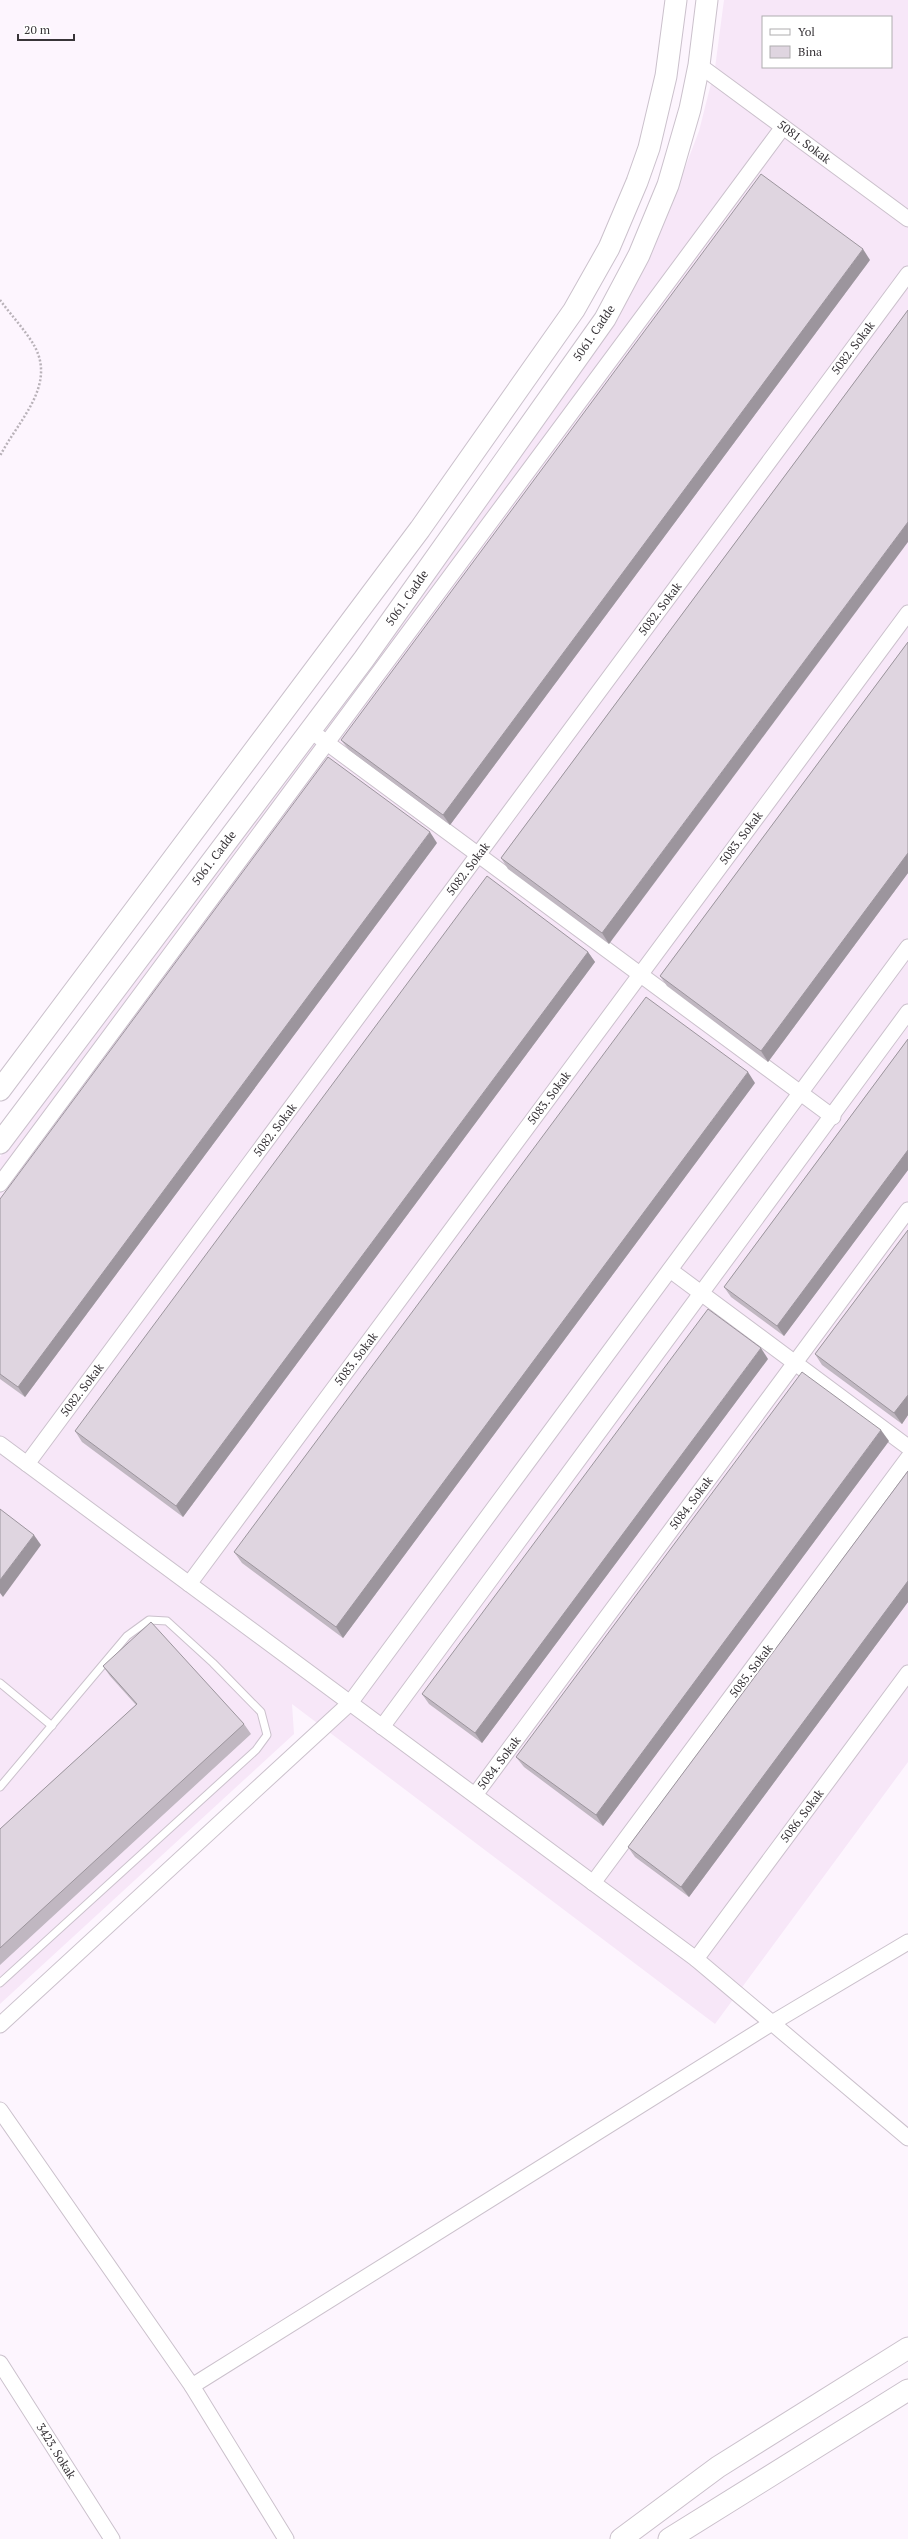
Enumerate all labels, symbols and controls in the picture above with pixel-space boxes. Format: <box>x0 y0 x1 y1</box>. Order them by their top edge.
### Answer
scale bar <box>18 16 74 42</box>
legend <box>762 16 892 68</box>
text: 20 m <box>24 22 51 37</box>
text: Yol <box>798 24 815 39</box>
text: Bina <box>798 44 822 59</box>
street label: 5081. Sokak <box>775 117 835 167</box>
street label: 5061. Cadde <box>569 302 618 364</box>
street label: 5082. Sokak <box>828 317 878 377</box>
street label: 5061. Cadde <box>382 567 431 628</box>
street label: 5082. Sokak <box>635 578 685 638</box>
street label: 5083. Sokak <box>716 807 766 867</box>
street label: 5061. Cadde <box>188 827 239 888</box>
street label: 5082. Sokak <box>443 838 493 898</box>
street label: 5083. Sokak <box>524 1067 574 1127</box>
street label: 5082. Sokak <box>250 1099 300 1159</box>
street label: 5083. Sokak <box>331 1328 381 1388</box>
street label: 5082. Sokak <box>57 1359 107 1419</box>
street label: 5084. Sokak <box>666 1472 716 1532</box>
street label: 5085. Sokak <box>726 1640 776 1700</box>
street label: 5084. Sokak <box>474 1732 524 1792</box>
street label: 5086. Sokak <box>777 1785 827 1845</box>
street label: 3423. Sokak <box>33 2420 80 2482</box>

